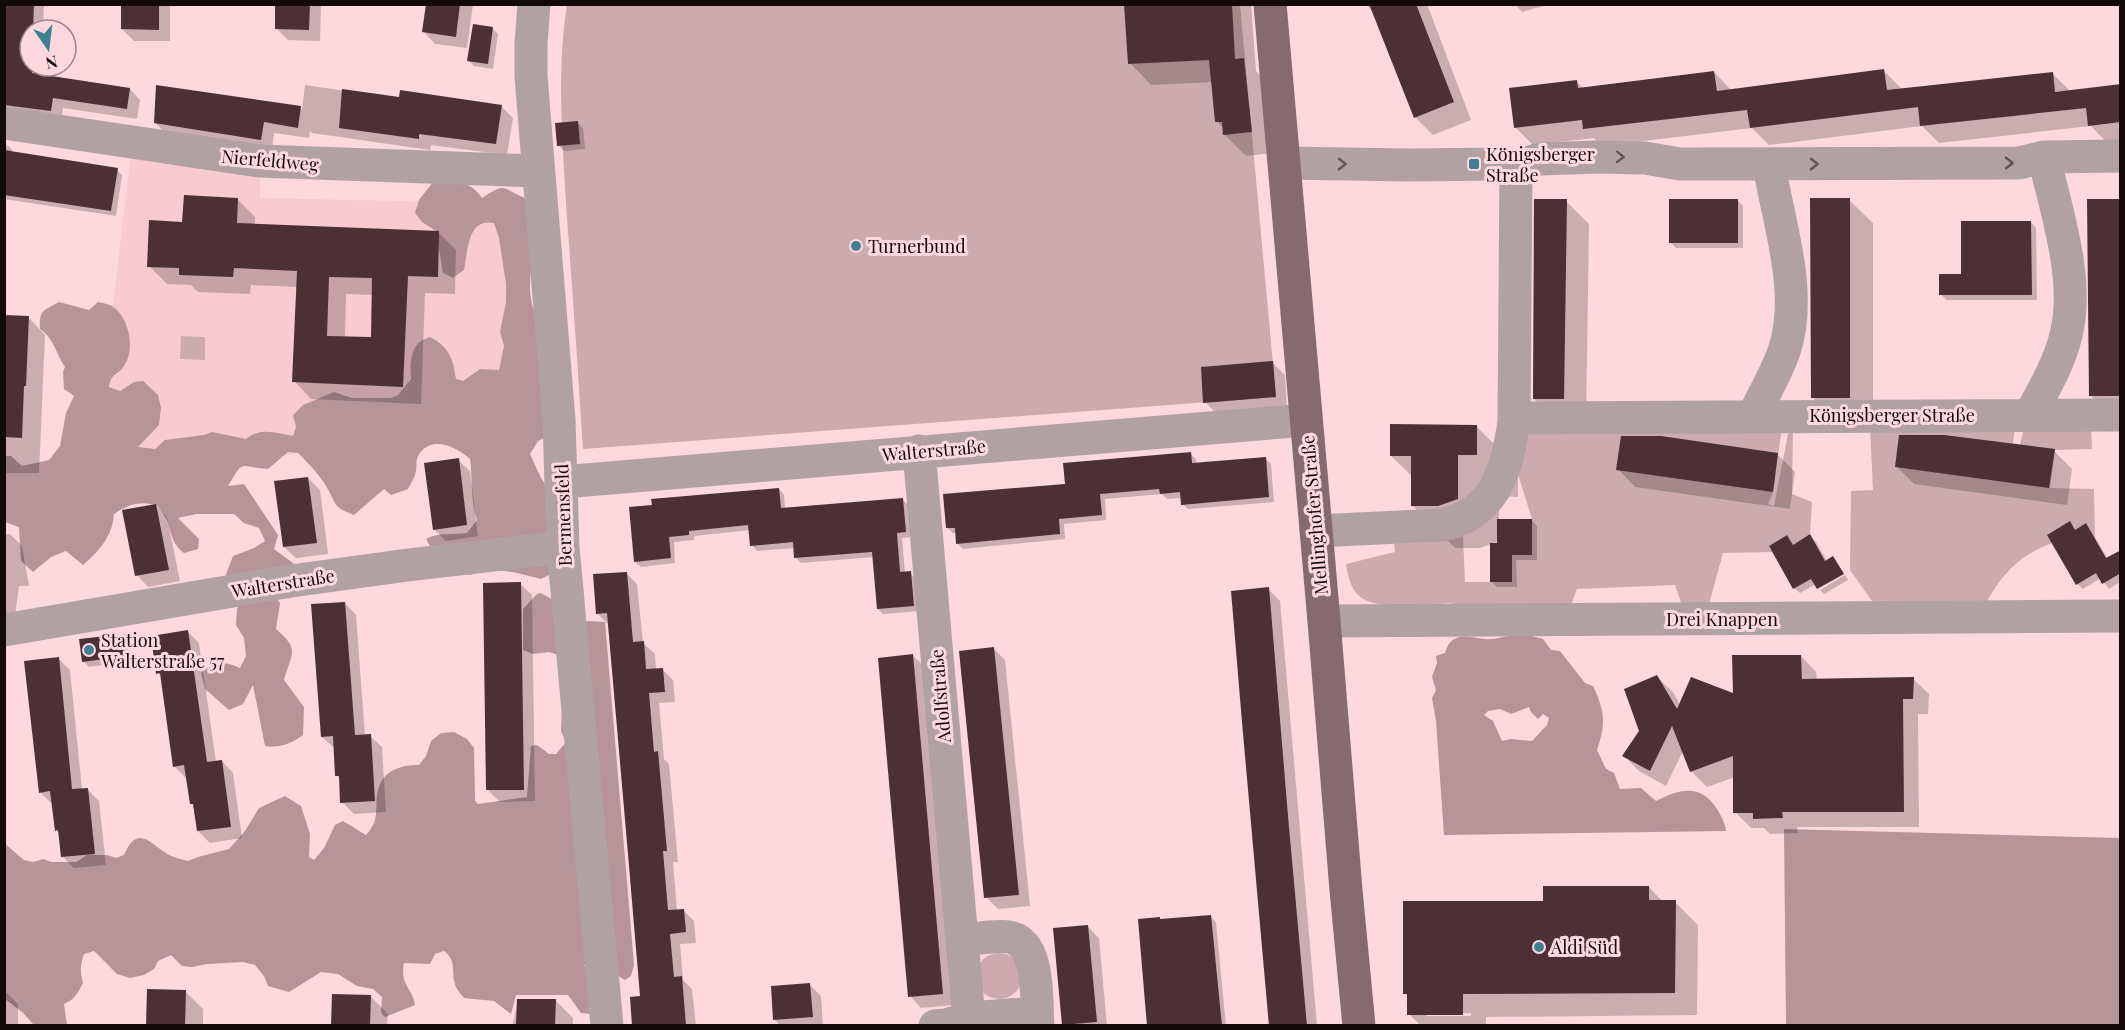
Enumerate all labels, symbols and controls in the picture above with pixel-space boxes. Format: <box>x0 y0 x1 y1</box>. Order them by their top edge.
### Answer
north arrow <box>18 18 78 78</box>
text: N <box>43 51 60 75</box>
place label: Königsberger Straße <box>1486 142 1595 187</box>
street label: Nierfeldweg <box>220 144 320 176</box>
one-way arrow <box>1615 151 1624 163</box>
marker: Königsberger Straße <box>1467 157 1481 171</box>
one-way arrow <box>2005 157 2014 169</box>
one-way arrow <box>1338 158 1347 170</box>
one-way arrow <box>1810 158 1819 170</box>
place label: Turnerbund <box>868 234 966 258</box>
marker: Turnerbund <box>849 239 863 253</box>
street label: Königsberger Straße <box>1809 403 1975 427</box>
street label: Walterstraße <box>880 434 987 467</box>
street label: Mellinghofer Straße <box>1295 434 1333 596</box>
street label: Bermensfeld <box>549 463 577 567</box>
street label: Walterstraße <box>229 563 336 603</box>
street label: Drei Knappen <box>1666 607 1778 631</box>
place label: Station Walterstraße 57 <box>100 628 225 673</box>
marker: Station Walterstraße 57 <box>82 643 96 657</box>
street label: Adolfstraße <box>924 648 956 745</box>
place label: Aldi Süd <box>1550 935 1619 959</box>
marker: Aldi Süd <box>1532 940 1546 954</box>

